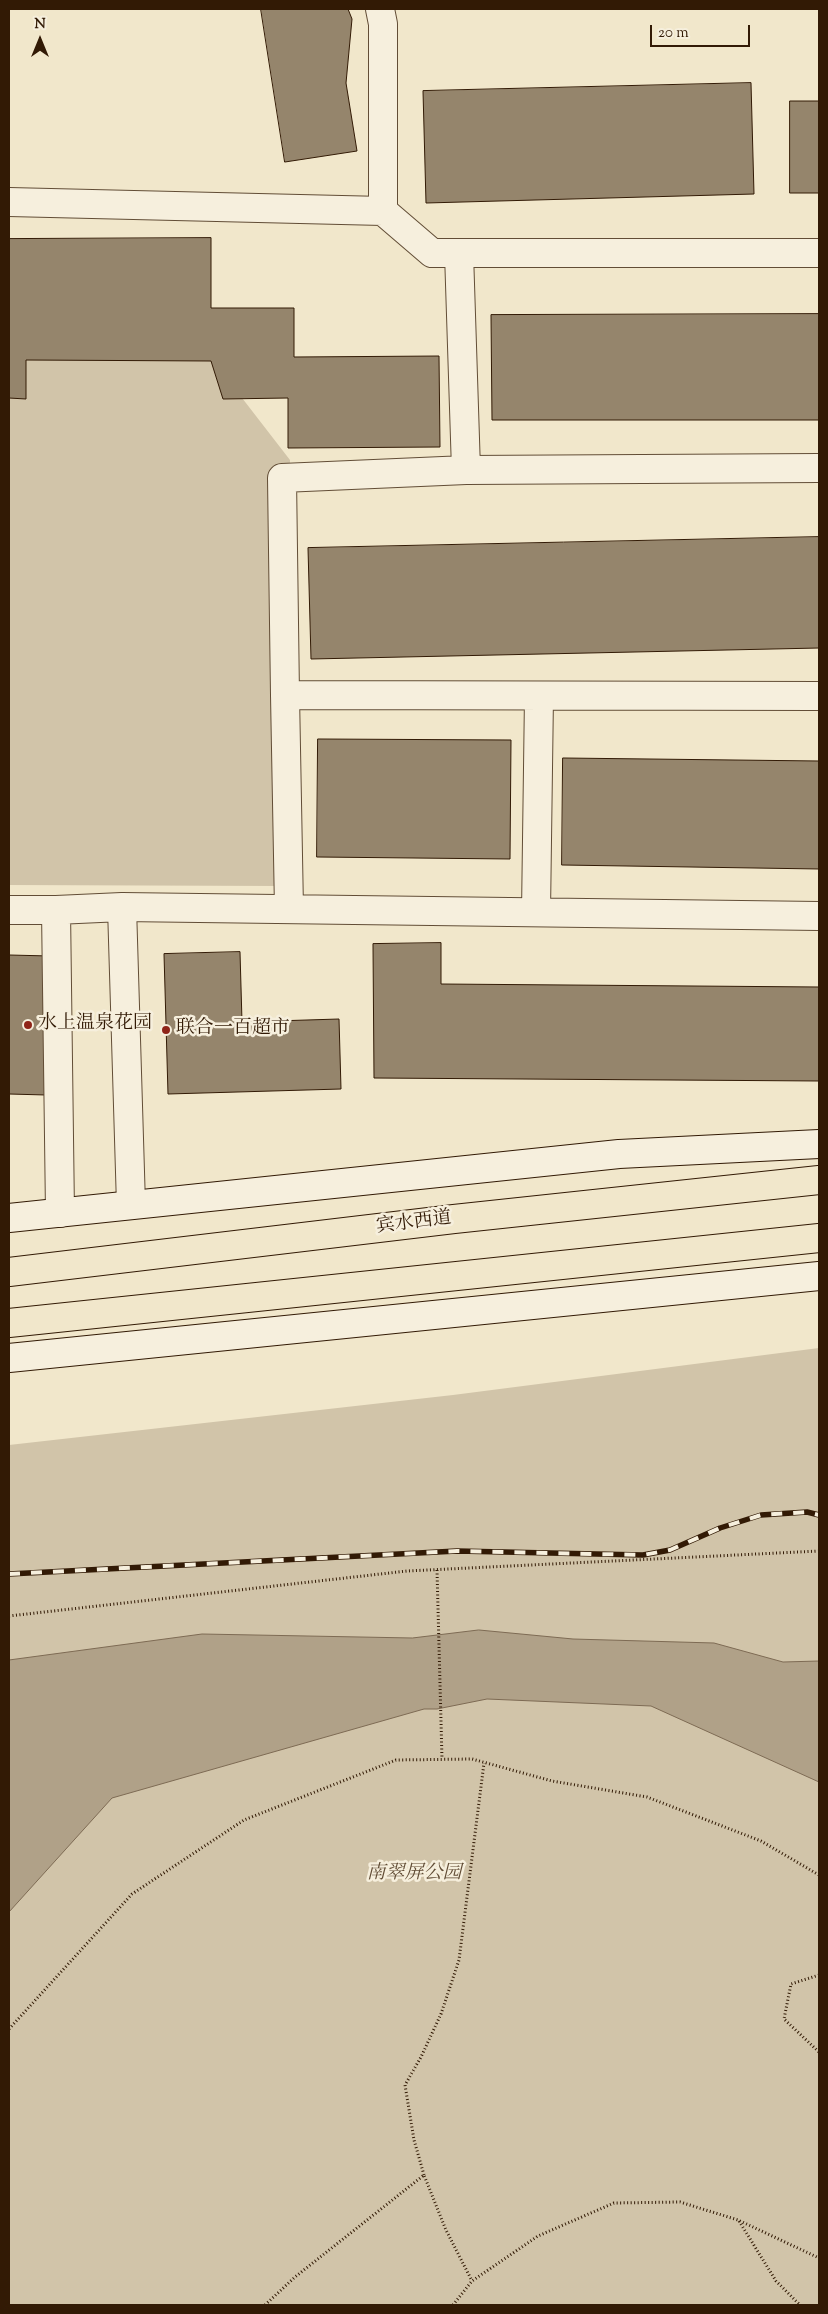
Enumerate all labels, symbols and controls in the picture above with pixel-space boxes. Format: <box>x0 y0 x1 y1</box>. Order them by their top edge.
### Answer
north arrow <box>15 15 65 65</box>
text: N <box>34 15 46 35</box>
scale bar <box>653 15 753 47</box>
text: 20 m <box>658 23 689 44</box>
place label: 水上温泉花园 <box>38 1014 152 1036</box>
marker: 水上温泉花园 <box>22 1019 34 1031</box>
place label: 联合一百超市 <box>176 1019 290 1041</box>
marker: 联合一百超市 <box>160 1024 172 1036</box>
street label: 宾水西道 <box>375 1208 453 1240</box>
park label: 南翠屏公园 <box>367 1864 461 1886</box>

